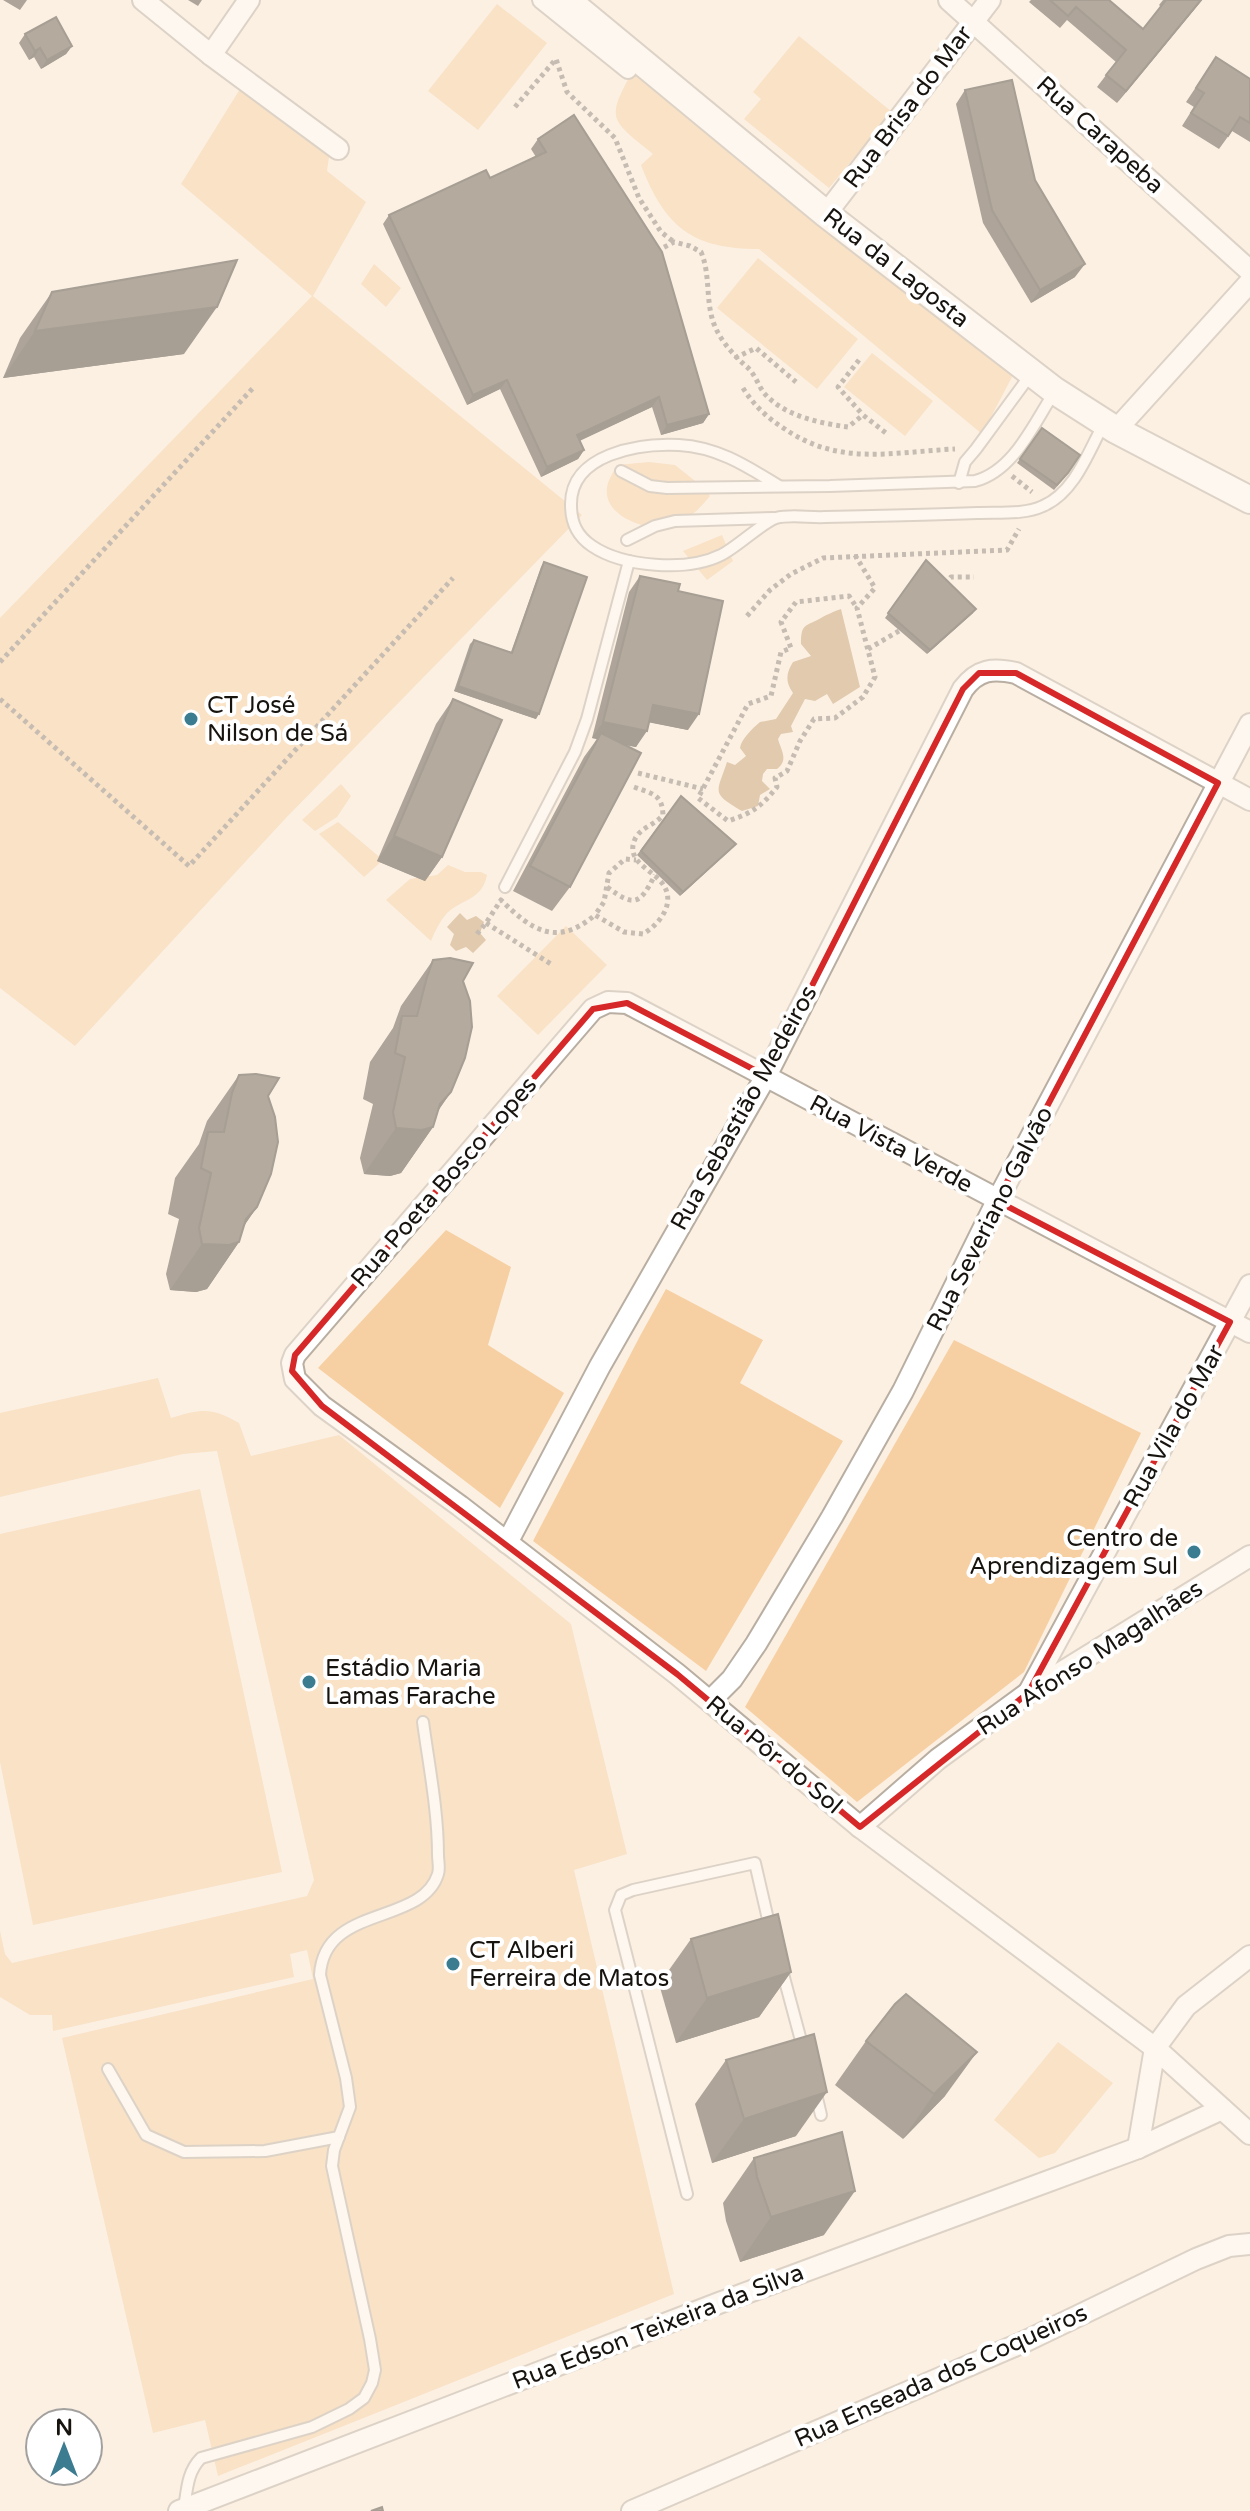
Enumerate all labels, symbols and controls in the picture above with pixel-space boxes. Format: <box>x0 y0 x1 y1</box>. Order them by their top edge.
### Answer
street label: Rua Brisa do Mar <box>837 19 979 194</box>
street label: Rua Carapeba <box>1030 70 1170 200</box>
street label: Rua da Lagosta <box>817 202 975 334</box>
place label: CT José Nilson de Sá <box>207 691 348 748</box>
marker: CT José Nilson de Sá <box>182 710 200 728</box>
street label: Rua Sebastião Medeiros <box>665 981 823 1235</box>
street label: Rua Poeta Bosco Lopes <box>345 1071 543 1293</box>
street label: Rua Vista Verde <box>804 1089 978 1199</box>
street label: Rua Severiano Galvão <box>921 1102 1059 1336</box>
street label: Rua Vila do Mar <box>1117 1339 1231 1512</box>
place label: Centro de Aprendizagem Sul <box>969 1524 1178 1581</box>
marker: Centro de Aprendizagem Sul <box>1185 1543 1203 1561</box>
street label: Rua Afonso Magalhães <box>972 1574 1208 1742</box>
place label: Estádio Maria Lamas Farache <box>325 1654 496 1711</box>
marker: Estádio Maria Lamas Farache <box>300 1673 318 1691</box>
street label: Rua Pôr do Sol <box>700 1690 848 1820</box>
place label: CT Alberi Ferreira de Matos <box>469 1936 669 1993</box>
marker: CT Alberi Ferreira de Matos <box>444 1955 462 1973</box>
street label: Rua Edson Teixeira da Silva <box>508 2258 808 2396</box>
street label: Rua Enseada dos Coqueiros <box>790 2298 1092 2454</box>
north arrow <box>24 2407 104 2487</box>
text: N <box>55 2415 73 2441</box>

